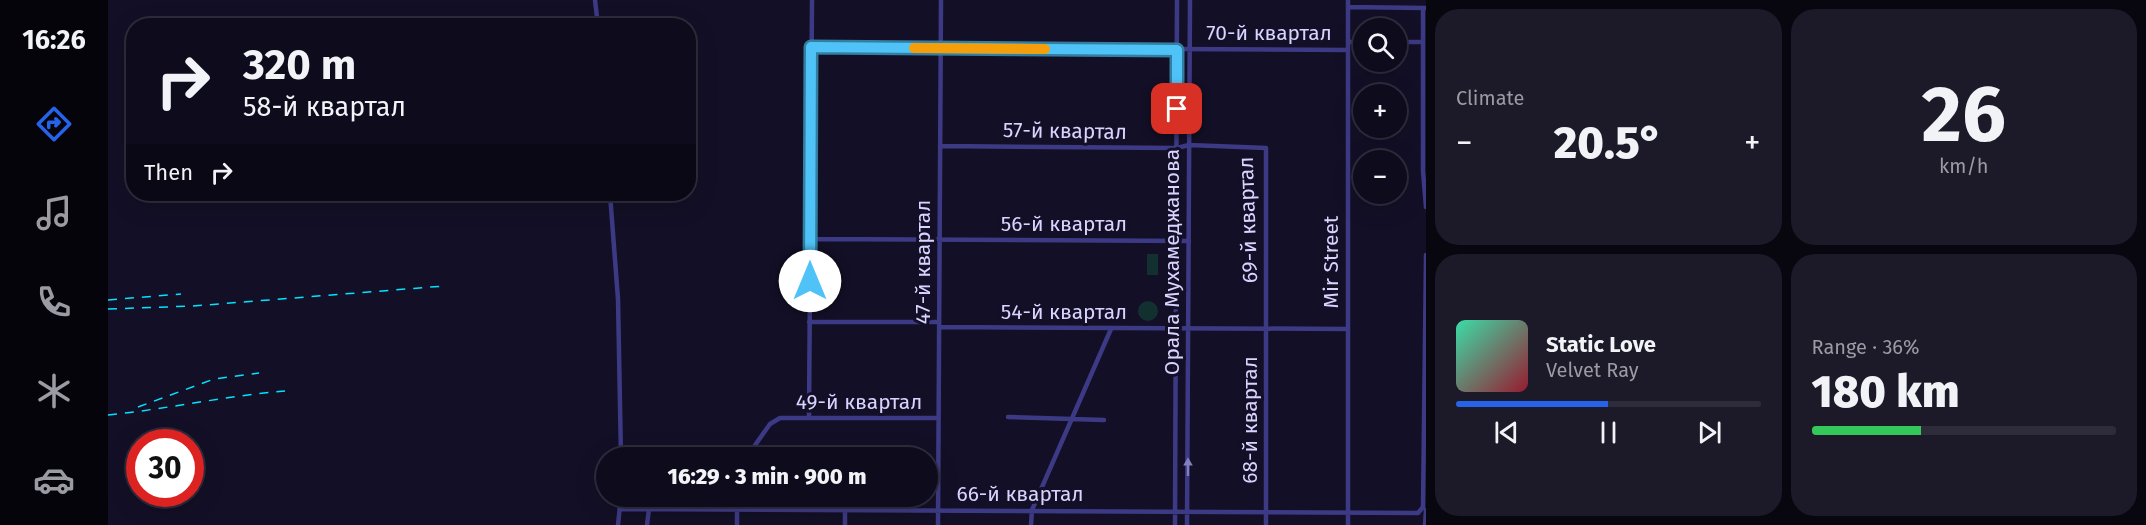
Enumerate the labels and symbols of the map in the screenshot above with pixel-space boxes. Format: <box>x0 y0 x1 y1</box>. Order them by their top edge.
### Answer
street label: 70-й квартал <box>1206 20 1332 46</box>
pin <box>1151 83 1202 134</box>
street label: 57-й квартал <box>1003 117 1127 145</box>
street label: Орала Мухамеджанова <box>1159 149 1185 375</box>
street label: 69-й квартал <box>1233 156 1263 284</box>
street label: 47-й квартал <box>910 200 936 324</box>
street label: 56-й квартал <box>1001 211 1127 237</box>
street label: Mir Street <box>1318 215 1344 308</box>
position arrow <box>778 249 842 313</box>
street label: 54-й квартал <box>1001 299 1127 325</box>
street label: 68-й квартал <box>1237 356 1263 484</box>
street label: 49-й квартал <box>796 389 922 415</box>
speed limit sign: 30 <box>126 429 204 507</box>
one-way arrow <box>1183 457 1193 476</box>
street label: 66-й квартал <box>956 481 1084 507</box>

